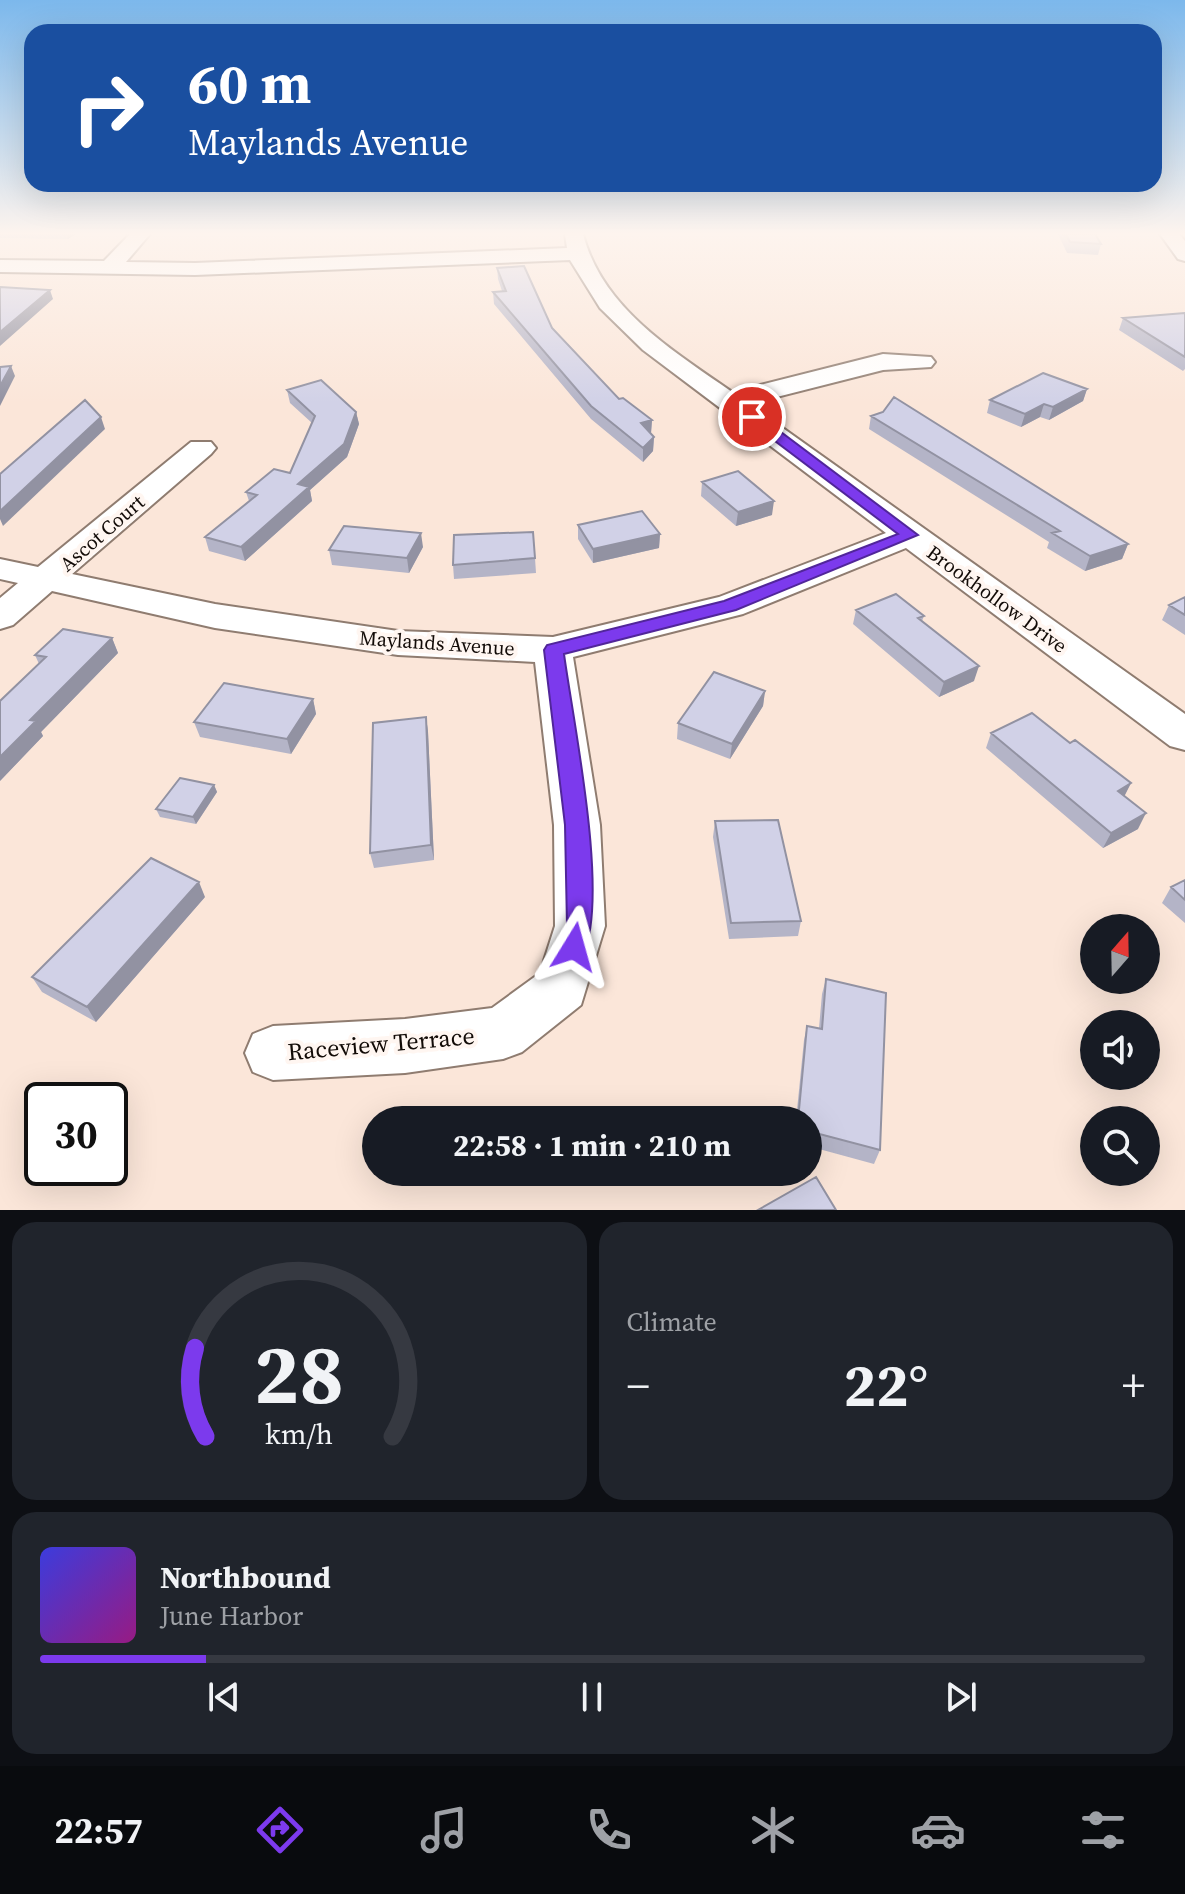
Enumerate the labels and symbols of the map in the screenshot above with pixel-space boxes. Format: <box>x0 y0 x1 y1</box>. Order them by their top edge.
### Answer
pin <box>718 383 786 451</box>
street label: Ascot Court <box>54 488 151 578</box>
street label: Brookhollow Drive <box>921 538 1073 660</box>
street label: Maylands Avenue <box>358 624 516 662</box>
position arrow <box>532 905 616 989</box>
north arrow <box>1080 914 1160 994</box>
street label: Raceview Terrace <box>286 1019 476 1068</box>
speed limit sign: 30 <box>24 1082 128 1186</box>

